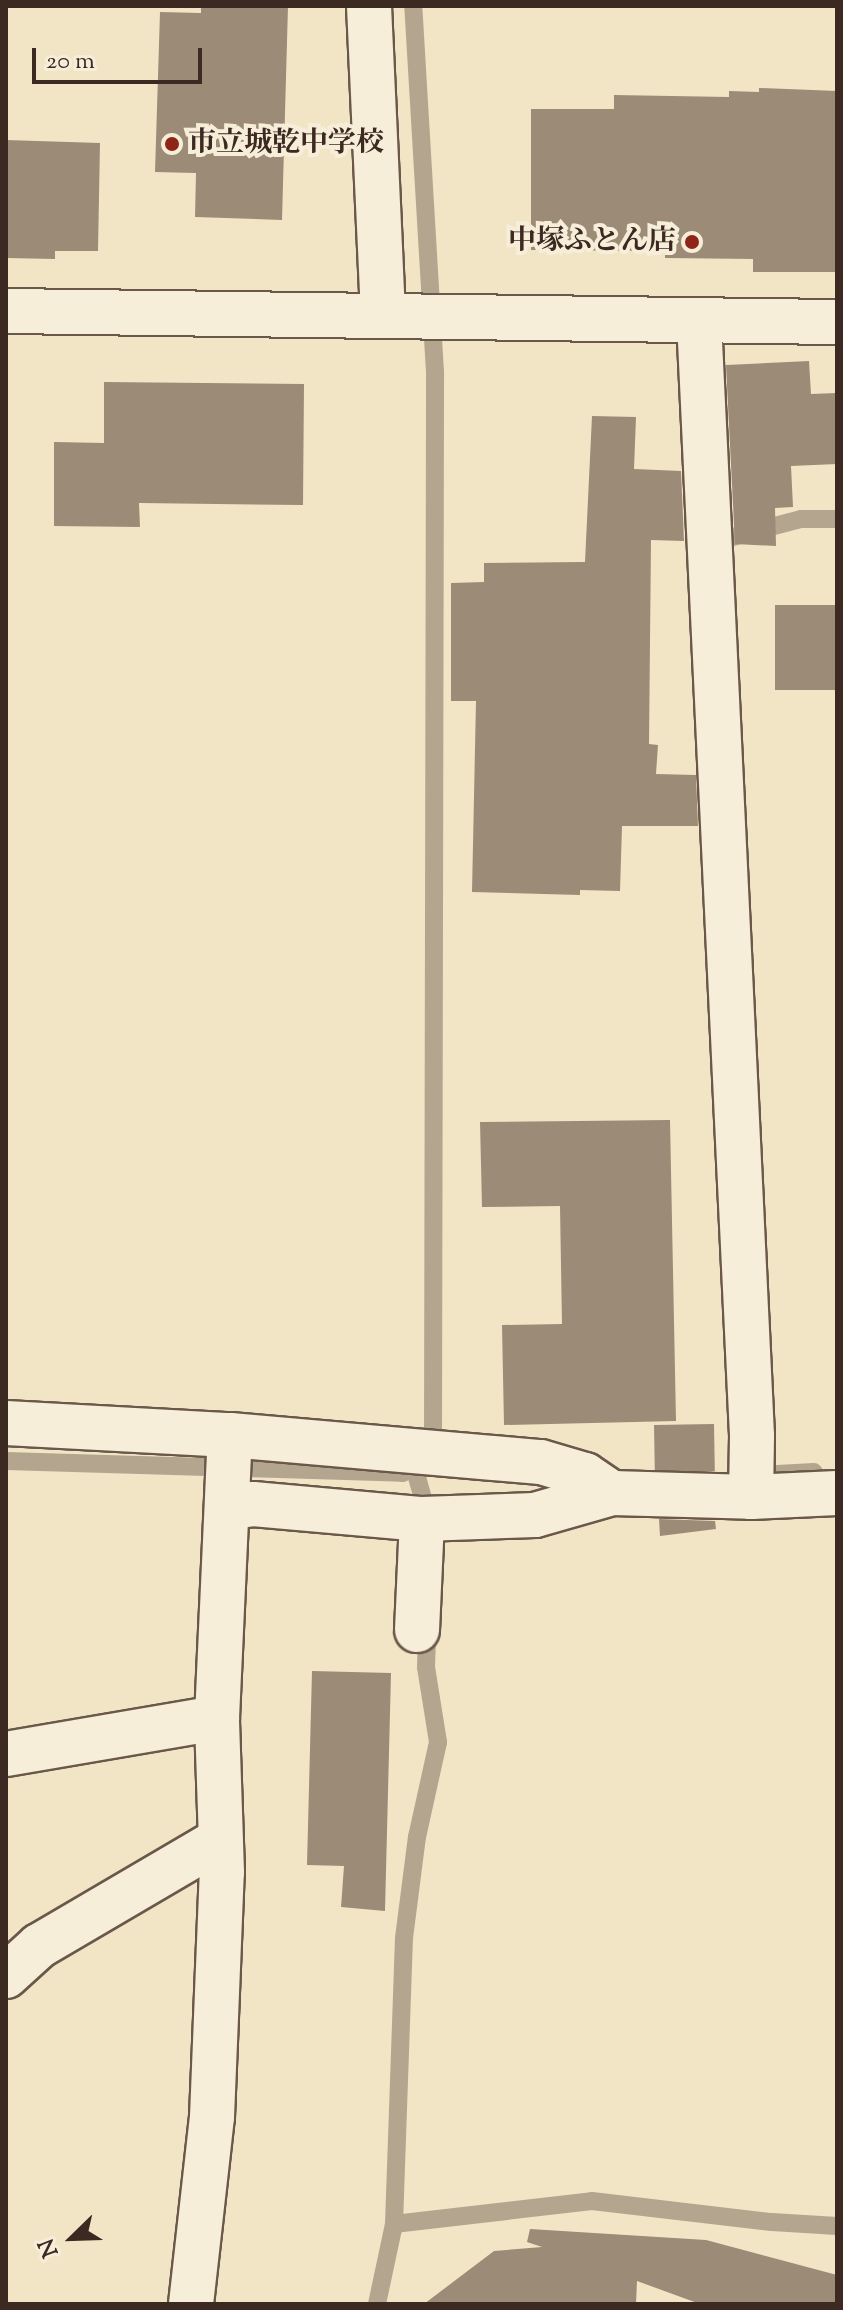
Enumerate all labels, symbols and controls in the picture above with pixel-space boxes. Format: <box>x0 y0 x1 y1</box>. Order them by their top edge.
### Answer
scale bar <box>36 32 206 82</box>
text: 20 m <box>46 45 95 79</box>
place label: 市立城乾中学校 <box>188 127 384 161</box>
marker: 市立城乾中学校 <box>163 135 181 153</box>
place label: 中塚ふとん店 <box>508 225 676 259</box>
marker: 中塚ふとん店 <box>683 233 701 251</box>
north arrow <box>32 2198 112 2278</box>
text: N <box>32 2233 68 2262</box>

